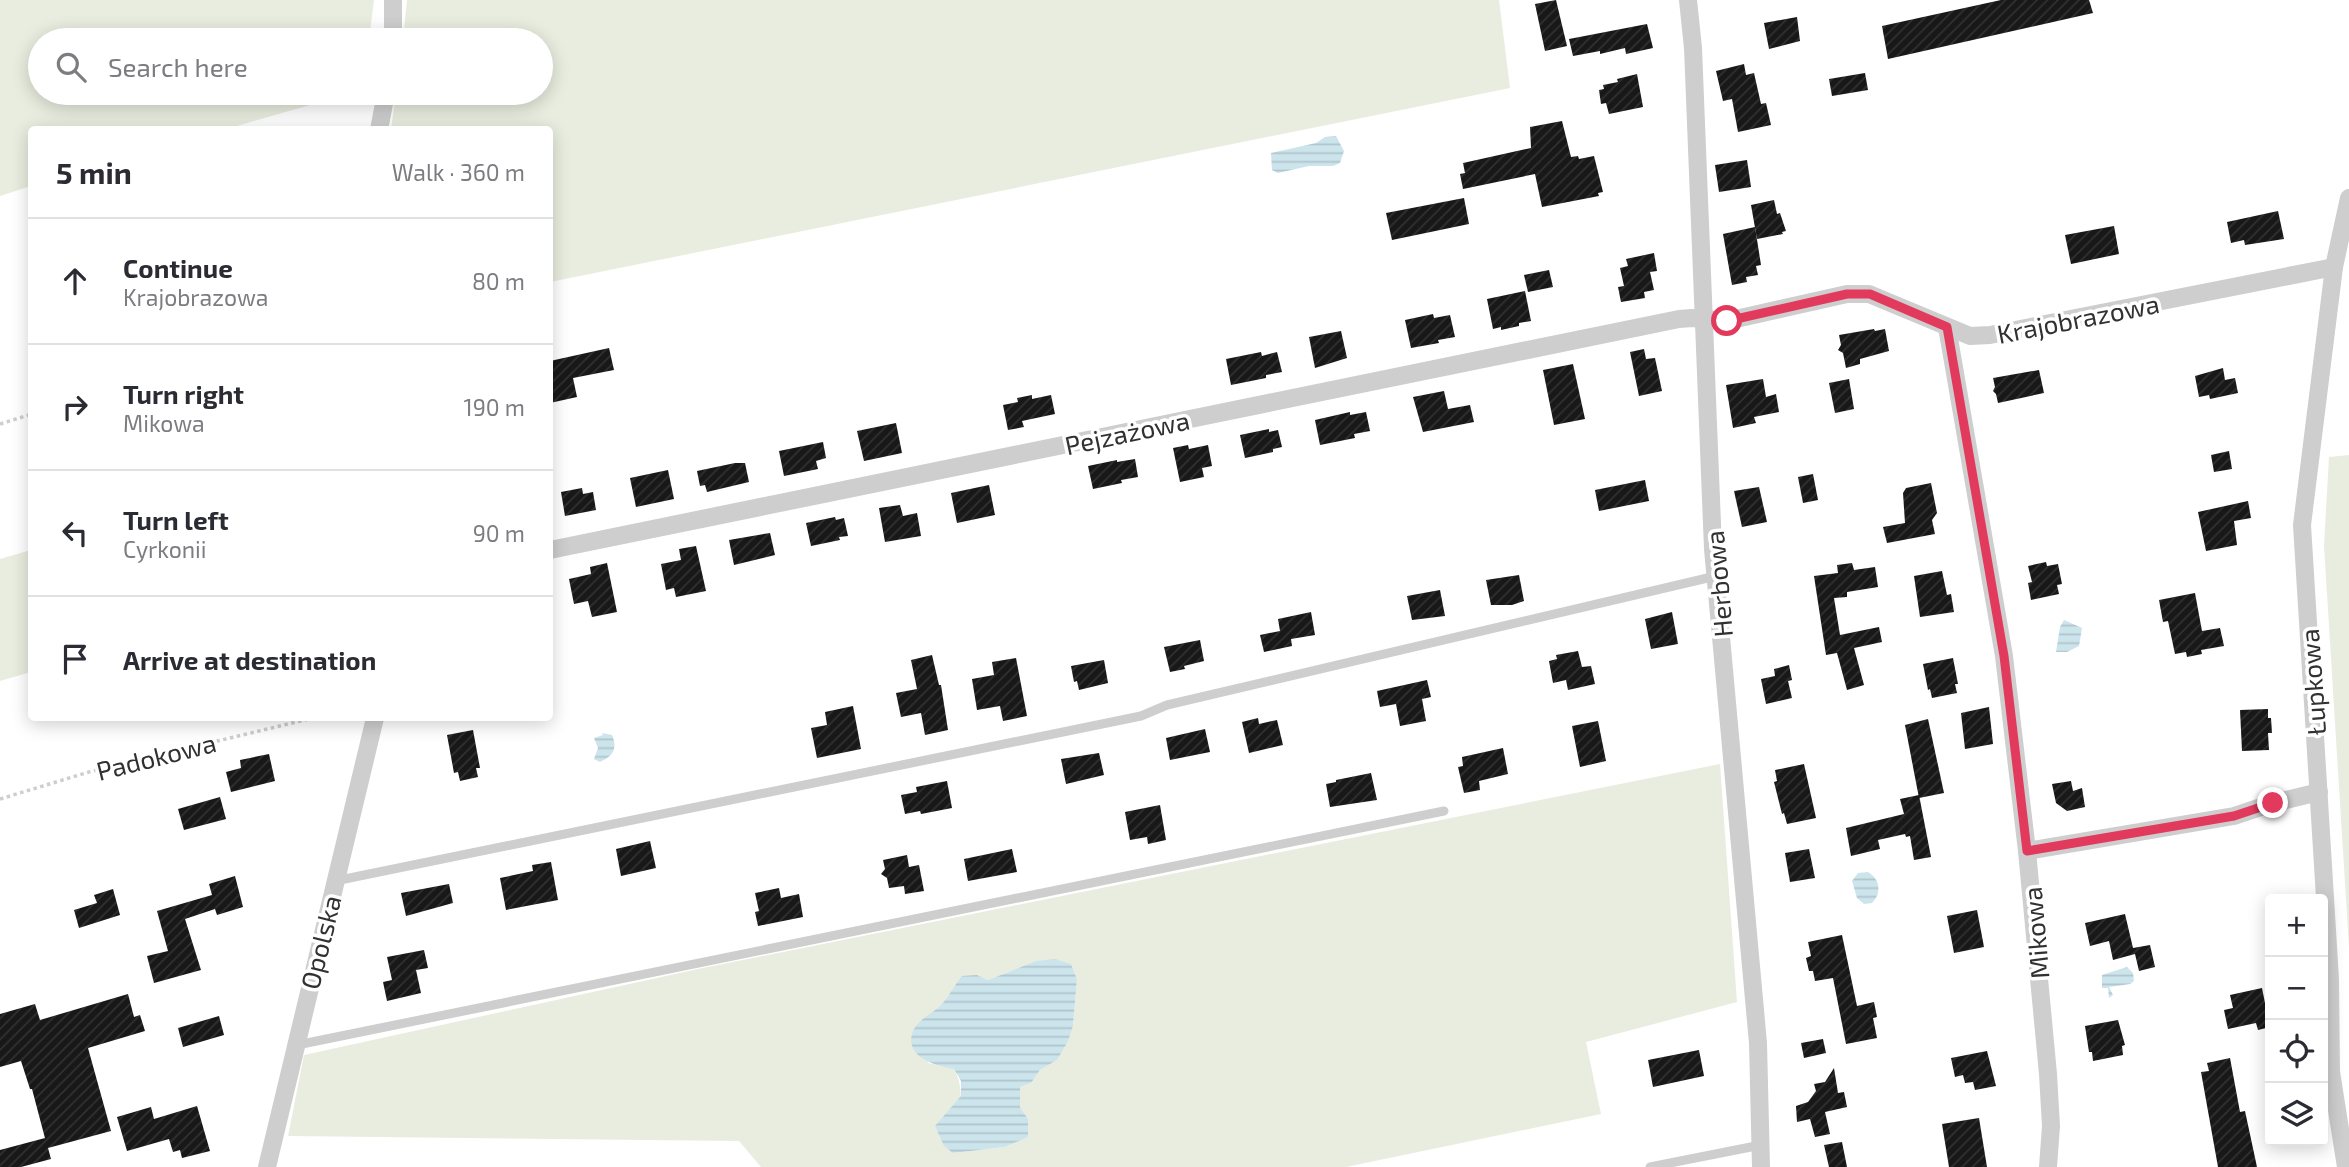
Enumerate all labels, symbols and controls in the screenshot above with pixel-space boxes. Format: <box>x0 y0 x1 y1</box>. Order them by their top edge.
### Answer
search box <box>28 28 553 105</box>
icon: search <box>52 48 90 86</box>
text: Search here <box>108 51 248 82</box>
text: 5 min <box>56 154 132 190</box>
text: Walk · 360 m <box>392 158 525 186</box>
text: Continue <box>123 252 233 283</box>
icon: ahead <box>56 262 94 300</box>
text: 80 m <box>472 267 525 295</box>
text: Krajobrazowa <box>123 283 268 311</box>
street label: Krajobrazowa <box>1994 287 2162 349</box>
route start <box>1711 305 1742 336</box>
text: Turn right <box>123 378 244 409</box>
icon: right <box>56 388 94 426</box>
text: 190 m <box>464 393 525 421</box>
street label: Pejzażowa <box>1062 404 1192 460</box>
text: Mikowa <box>123 409 205 437</box>
text: Turn left <box>123 504 229 535</box>
icon: left <box>56 514 94 552</box>
text: 90 m <box>473 519 525 547</box>
street label: Herbowa <box>1698 529 1738 639</box>
text: Cyrkonii <box>123 535 207 563</box>
street label: Łupkowa <box>2293 628 2331 736</box>
icon: arrive <box>56 640 94 678</box>
text: Arrive at destination <box>123 644 376 675</box>
street label: Padokowa <box>93 726 219 786</box>
route end <box>2257 787 2288 818</box>
street label: Mikowa <box>2016 886 2054 980</box>
street label: Opolska <box>293 892 347 992</box>
map controls <box>2265 894 2328 1146</box>
button: + <box>2265 894 2328 957</box>
button: − <box>2265 957 2328 1020</box>
button: locate <box>2265 1020 2328 1083</box>
button: layers <box>2265 1083 2328 1146</box>

